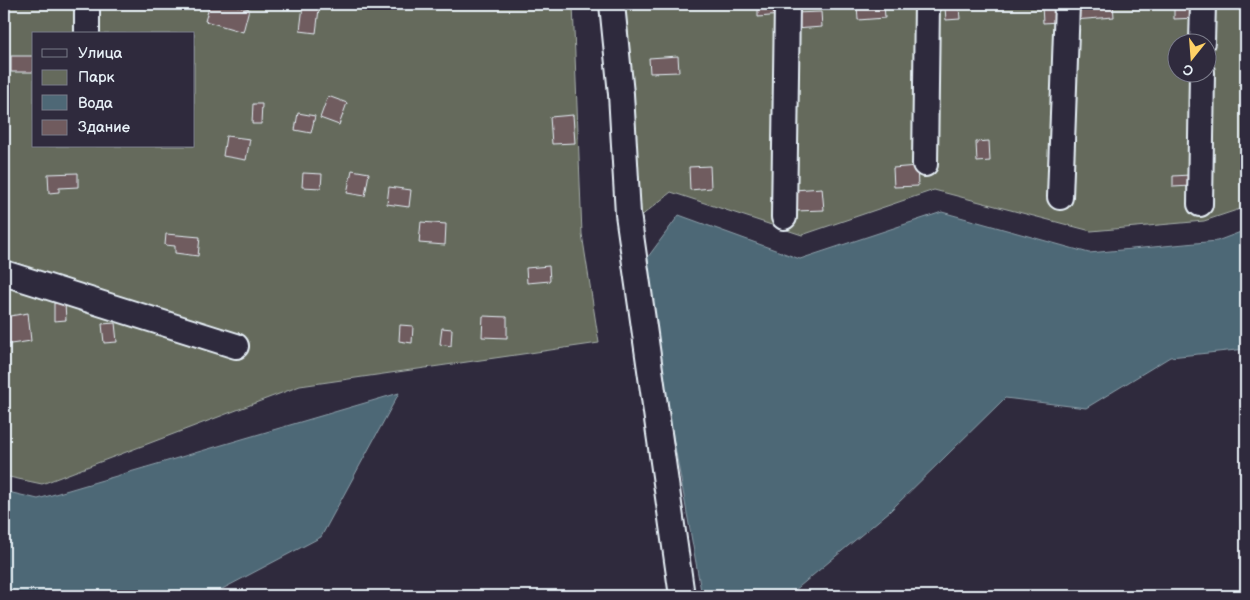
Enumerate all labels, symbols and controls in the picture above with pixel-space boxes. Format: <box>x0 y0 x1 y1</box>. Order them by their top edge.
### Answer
legend <box>32 32 195 148</box>
north arrow <box>1168 32 1218 82</box>
text: Улица <box>78 44 123 63</box>
text: С <box>1181 60 1195 80</box>
text: Парк <box>78 68 115 87</box>
text: Вода <box>78 94 113 113</box>
text: Здание <box>78 118 130 137</box>

